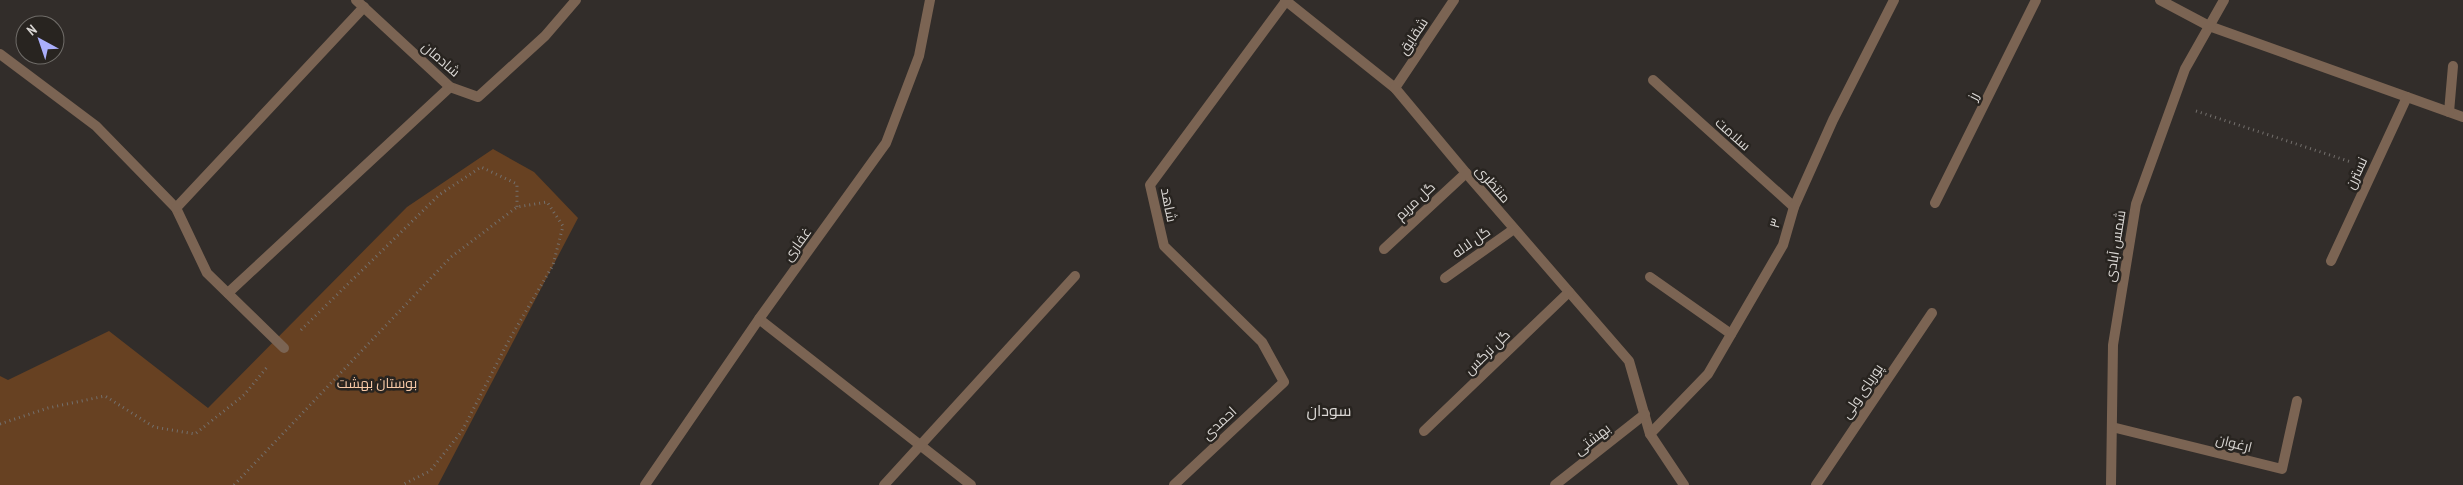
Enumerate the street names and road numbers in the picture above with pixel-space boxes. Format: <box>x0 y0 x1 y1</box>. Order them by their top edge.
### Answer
street label: شقایق <box>1394 14 1432 58</box>
street label: شادمان <box>418 37 464 81</box>
street label: رز <box>1963 89 1983 104</box>
street label: سلامت <box>1712 113 1754 155</box>
street label: نسترن <box>2341 154 2371 192</box>
street label: منتظری <box>1472 161 1514 207</box>
street label: گل مریم <box>1391 178 1440 225</box>
street label: شاهد <box>1157 186 1181 224</box>
street label: شمس آبادی <box>2100 209 2130 283</box>
street label: ۳ <box>1765 216 1785 230</box>
street label: گل لاله <box>1448 222 1494 262</box>
street label: غفاری <box>779 224 815 264</box>
street label: گل نرگس <box>1460 326 1514 378</box>
street label: پوریای ولی <box>1837 360 1888 423</box>
street label: احمدی <box>1198 402 1240 444</box>
street label: بهشتی <box>1570 419 1614 459</box>
street label: ارغوان <box>2214 430 2254 456</box>

